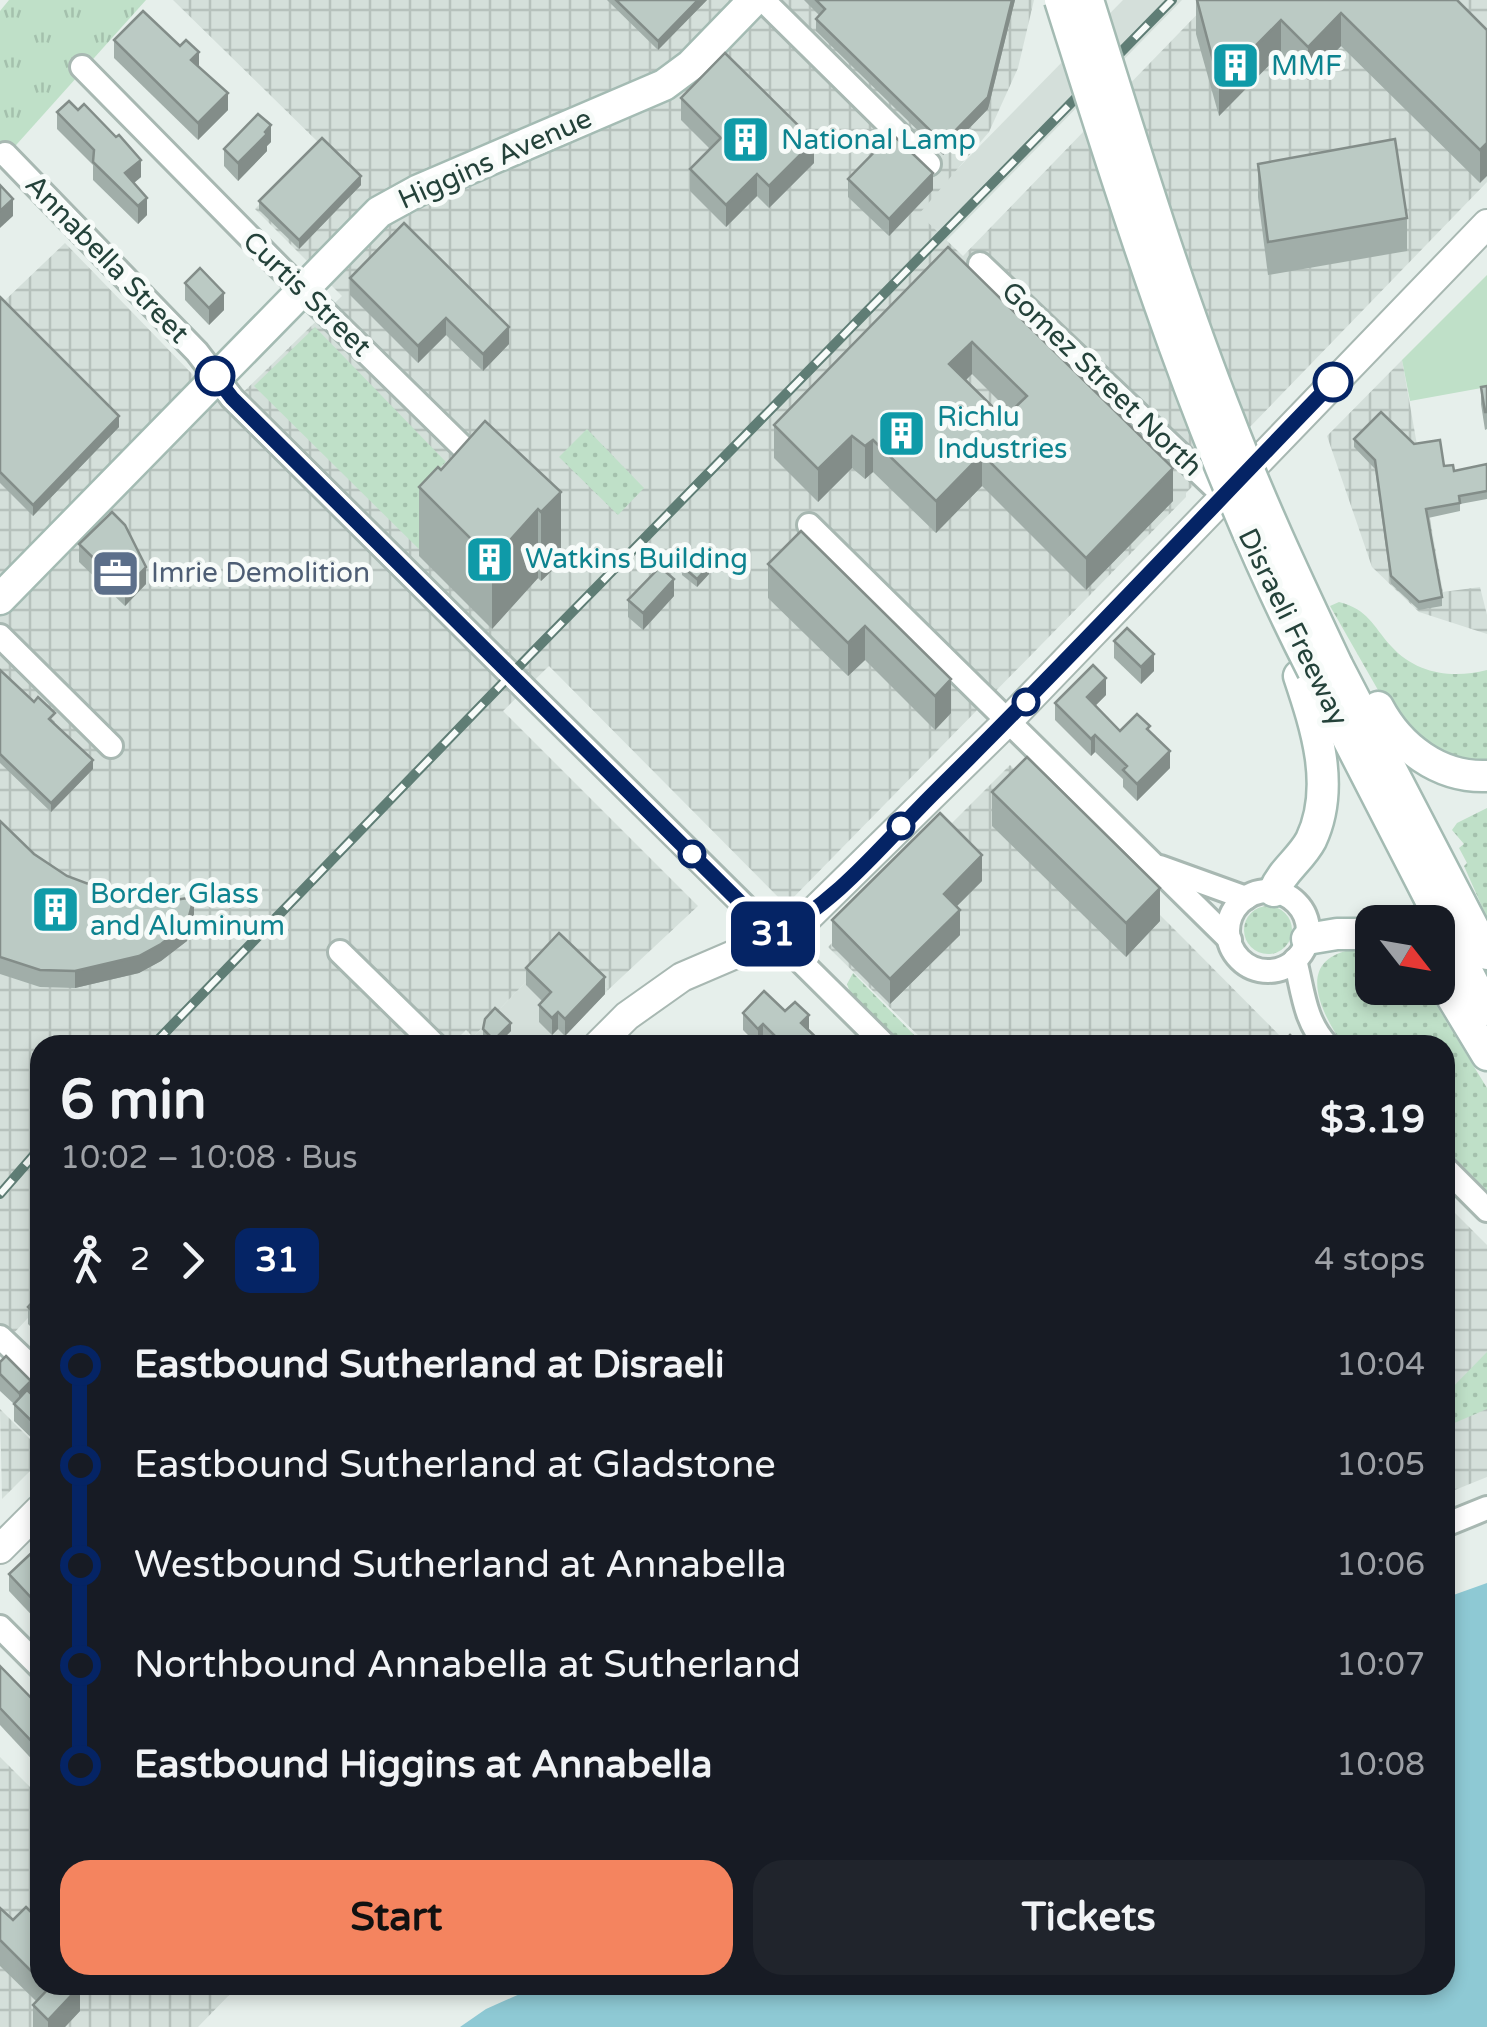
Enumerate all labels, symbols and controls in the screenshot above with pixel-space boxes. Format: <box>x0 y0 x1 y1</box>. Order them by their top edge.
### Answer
building icon: MMF <box>1210 40 1262 92</box>
place label: MMF <box>1271 49 1342 83</box>
street label: Higgins Avenue <box>393 101 597 217</box>
building icon: National Lamp <box>720 114 772 166</box>
place label: National Lamp <box>781 123 976 157</box>
street label: Annabella Street <box>18 168 196 351</box>
street label: Curtis Street <box>236 224 378 364</box>
street label: Gomez Street North <box>995 274 1209 484</box>
unlabelled marker <box>196 357 234 395</box>
unlabelled marker <box>1314 363 1352 401</box>
place label: Richlu Industries <box>937 400 1067 466</box>
building icon: Richlu Industries <box>876 407 928 459</box>
street label: Disraeli Freeway <box>1231 523 1355 731</box>
building icon: Watkins Building <box>464 533 516 585</box>
place label: Watkins Building <box>525 542 748 576</box>
office icon: Imrie Demolition <box>90 547 142 599</box>
place label: Imrie Demolition <box>151 556 370 590</box>
unlabelled marker <box>1013 689 1039 715</box>
unlabelled marker <box>888 813 914 839</box>
unlabelled marker <box>679 841 705 867</box>
place label: Border Glass and Aluminum <box>90 877 285 943</box>
building icon: Border Glass and Aluminum <box>29 884 81 936</box>
line badge: 31 <box>728 902 818 966</box>
north arrow <box>1355 905 1455 1005</box>
map controls <box>1355 905 1455 1005</box>
text: 31 <box>751 913 795 955</box>
text: 6 min <box>60 1068 207 1134</box>
text: $3.19 <box>1320 1097 1425 1143</box>
text: 10:02 – 10:08 · Bus <box>60 1139 358 1177</box>
icon: walk <box>60 1233 115 1288</box>
icon: forward <box>165 1233 220 1288</box>
text: 31 <box>255 1239 299 1281</box>
text: 2 <box>130 1241 150 1279</box>
text: 4 stops <box>1314 1241 1425 1279</box>
text: Eastbound Sutherland at Disraeli <box>134 1342 724 1388</box>
text: 10:04 <box>1336 1346 1425 1384</box>
text: Eastbound Sutherland at Gladstone <box>134 1442 776 1488</box>
text: 10:05 <box>1336 1446 1425 1484</box>
text: Westbound Sutherland at Annabella <box>134 1542 787 1588</box>
text: 10:06 <box>1336 1546 1425 1584</box>
text: Northbound Annabella at Sutherland <box>134 1642 801 1688</box>
text: 10:07 <box>1336 1646 1425 1684</box>
text: Eastbound Higgins at Annabella <box>134 1742 712 1788</box>
text: 10:08 <box>1336 1746 1425 1784</box>
button: Start <box>60 1860 733 1975</box>
button: Tickets <box>753 1860 1425 1975</box>

